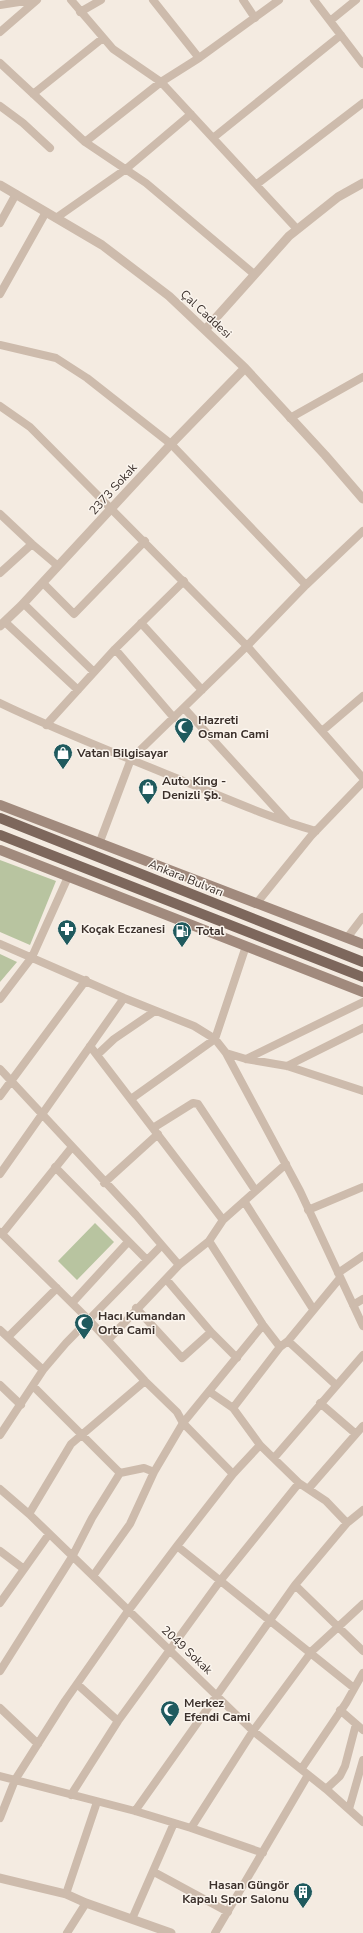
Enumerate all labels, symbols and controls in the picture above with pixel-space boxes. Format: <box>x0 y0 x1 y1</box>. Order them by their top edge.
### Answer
street label: Çal Caddesi <box>177 286 235 342</box>
street label: 2373 Sokak <box>86 459 141 518</box>
place label: Hazreti Osman Cami <box>198 712 269 742</box>
mosque icon: Hazreti Osman Cami <box>173 716 195 744</box>
shop icon: Vatan Bilgisayar <box>52 742 74 770</box>
place label: Vatan Bilgisayar <box>76 745 168 761</box>
place label: Auto King - Denizli Şb. <box>162 773 226 803</box>
shop icon: Auto King - Denizli Şb. <box>137 777 159 805</box>
street label: Ankara Bulvarı <box>146 856 226 900</box>
pharmacy icon: Koçak Eczanesi <box>56 918 78 946</box>
fuel station icon: Total <box>171 920 193 948</box>
place label: Koçak Eczanesi <box>81 921 165 937</box>
place label: Total <box>196 923 225 939</box>
place label: Hacı Kumandan Orta Cami <box>98 1308 186 1338</box>
mosque icon: Hacı Kumandan Orta Cami <box>73 1312 95 1340</box>
street label: 2049 Sokak <box>158 1622 217 1678</box>
place label: Merkez Efendi Cami <box>184 1695 250 1725</box>
mosque icon: Merkez Efendi Cami <box>159 1699 181 1727</box>
place label: Hasan Güngör Kapalı Spor Salonu <box>182 1877 289 1907</box>
building icon: Hasan Güngör Kapalı Spor Salonu <box>292 1881 314 1909</box>

